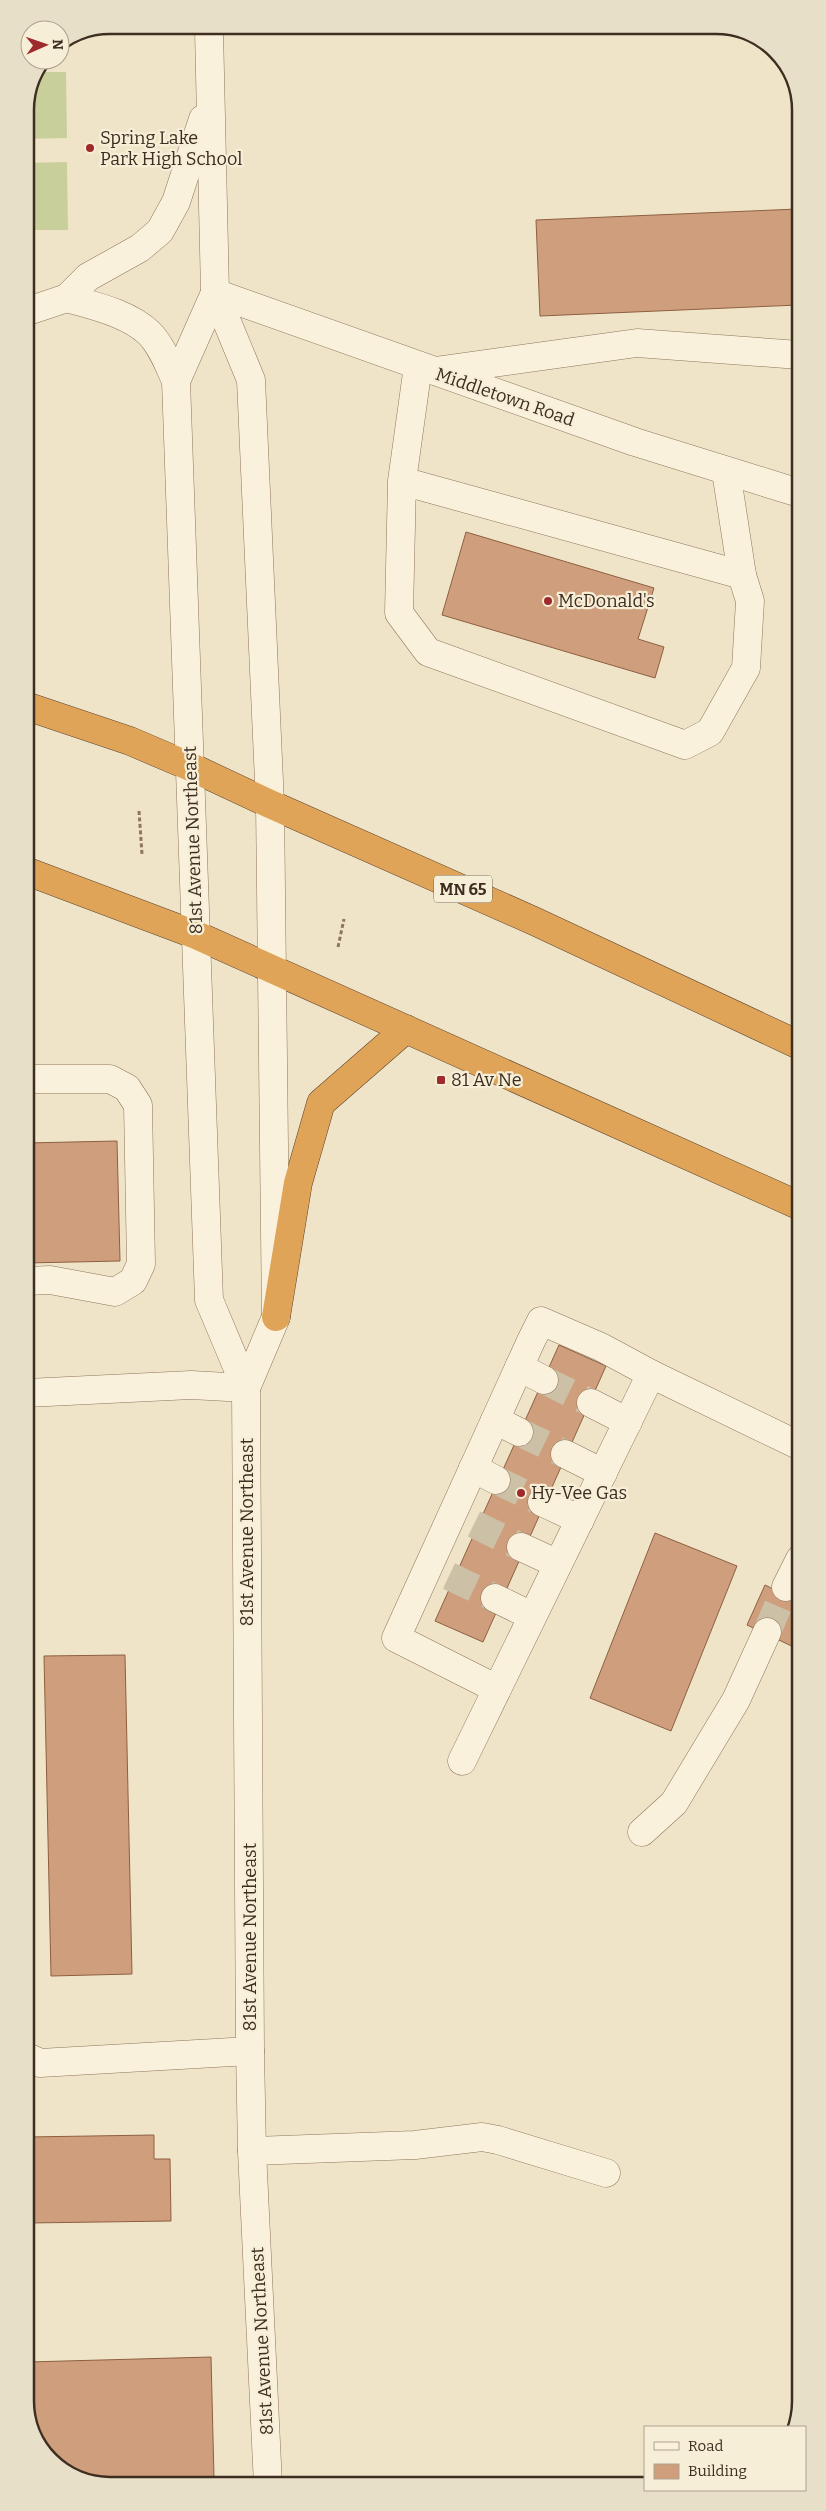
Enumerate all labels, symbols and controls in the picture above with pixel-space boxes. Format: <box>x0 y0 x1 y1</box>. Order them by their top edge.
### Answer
north arrow <box>20 20 70 70</box>
text: N <box>49 39 66 50</box>
place label: Spring Lake Park High School <box>100 127 242 170</box>
marker: Spring Lake Park High School <box>84 142 96 154</box>
street label: Middletown Road <box>433 363 578 431</box>
place label: McDonald's <box>558 590 655 612</box>
marker: McDonald's <box>542 595 554 607</box>
street label: 81st Avenue Northeast <box>179 745 207 934</box>
road number: MN 65 <box>434 876 492 902</box>
place label: 81 Av Ne <box>451 1069 522 1091</box>
marker: 81 Av Ne <box>435 1074 447 1086</box>
street label: 81st Avenue Northeast <box>236 1437 258 1626</box>
place label: Hy-Vee Gas <box>531 1482 627 1504</box>
marker: Hy-Vee Gas <box>515 1487 527 1499</box>
street label: 81st Avenue Northeast <box>239 1842 261 2031</box>
street label: 81st Avenue Northeast <box>246 2246 278 2436</box>
legend <box>644 2426 806 2491</box>
text: Road <box>688 2437 723 2455</box>
text: Building <box>688 2462 747 2480</box>

